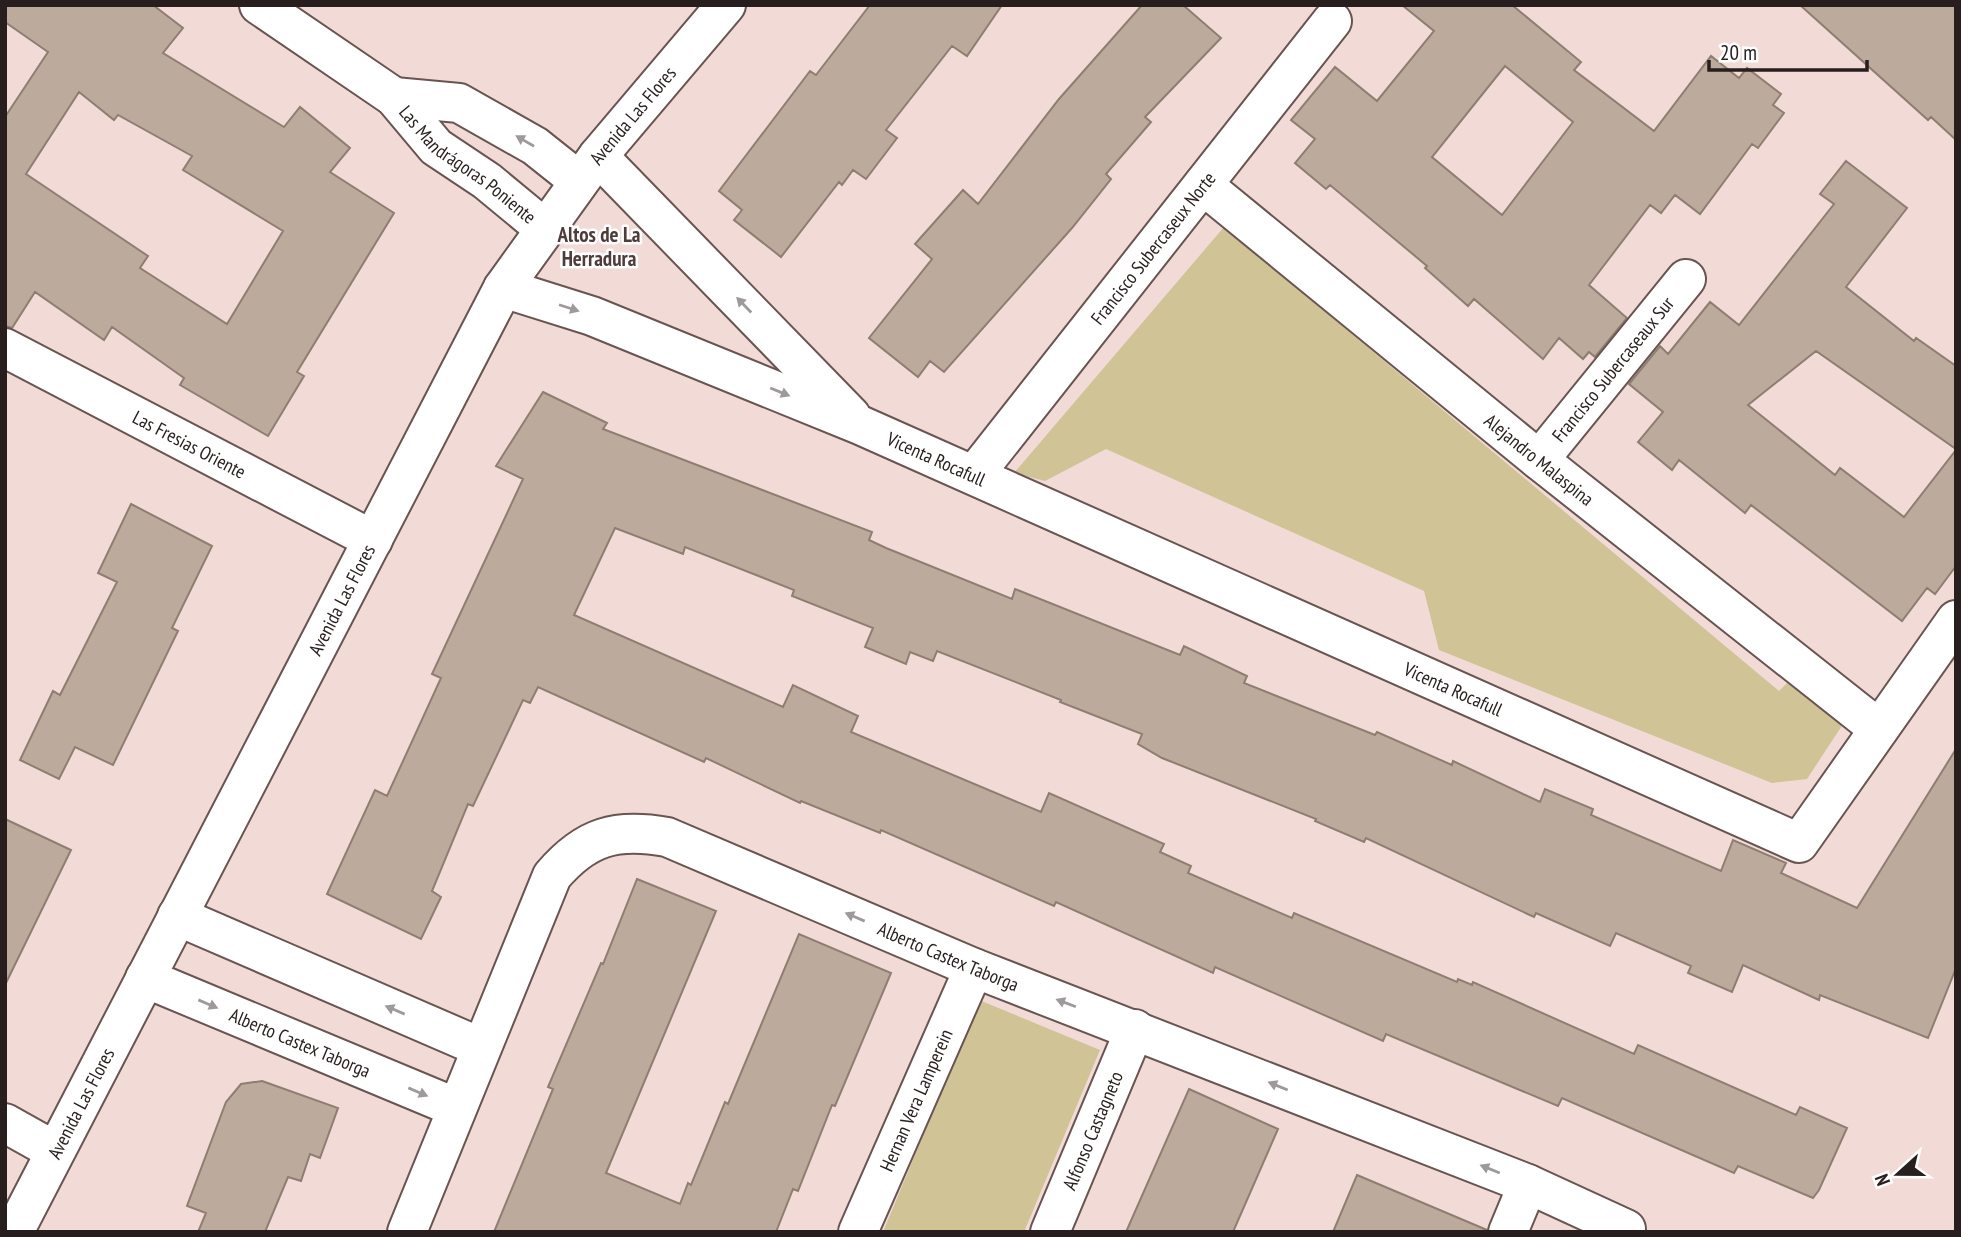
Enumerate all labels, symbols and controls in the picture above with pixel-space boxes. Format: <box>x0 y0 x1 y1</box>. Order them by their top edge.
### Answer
scale bar <box>1709 28 1867 72</box>
text: 20 m <box>1720 39 1757 66</box>
street label: Avenida Las Flores <box>584 61 681 169</box>
street label: Las Mandrágoras Poniente <box>394 100 541 229</box>
one-way arrow <box>515 135 534 147</box>
street label: Francisco Subercaseux Norte <box>1085 167 1221 329</box>
district label: Altos de La Herradura <box>557 221 641 272</box>
street label: Francisco Subercaseaux Sur <box>1547 291 1679 447</box>
one-way arrow <box>737 297 753 314</box>
one-way arrow <box>558 304 579 314</box>
one-way arrow <box>770 387 791 398</box>
street label: Las Fresias Oriente <box>129 405 250 484</box>
street label: Alejandro Malaspina <box>1480 408 1599 511</box>
street label: Vicenta Rocafull <box>882 426 990 492</box>
street label: Avenida Las Flores <box>303 540 380 659</box>
street label: Vicenta Rocafull <box>1399 656 1507 722</box>
one-way arrow <box>845 912 866 923</box>
street label: Alberto Castex Taborga <box>874 916 1022 996</box>
one-way arrow <box>1056 997 1077 1008</box>
one-way arrow <box>198 999 219 1010</box>
street label: Alberto Castex Taborga <box>226 1003 374 1083</box>
one-way arrow <box>385 1004 405 1016</box>
street label: Hernan Vera Lamperein <box>874 1025 958 1175</box>
street label: Avenida Las Flores <box>42 1044 119 1163</box>
street label: Alfonso Castagneto <box>1057 1068 1128 1194</box>
one-way arrow <box>1267 1080 1288 1091</box>
one-way arrow <box>408 1086 429 1097</box>
north arrow <box>1863 1139 1933 1209</box>
one-way arrow <box>1479 1164 1500 1175</box>
text: N <box>1869 1171 1895 1189</box>

